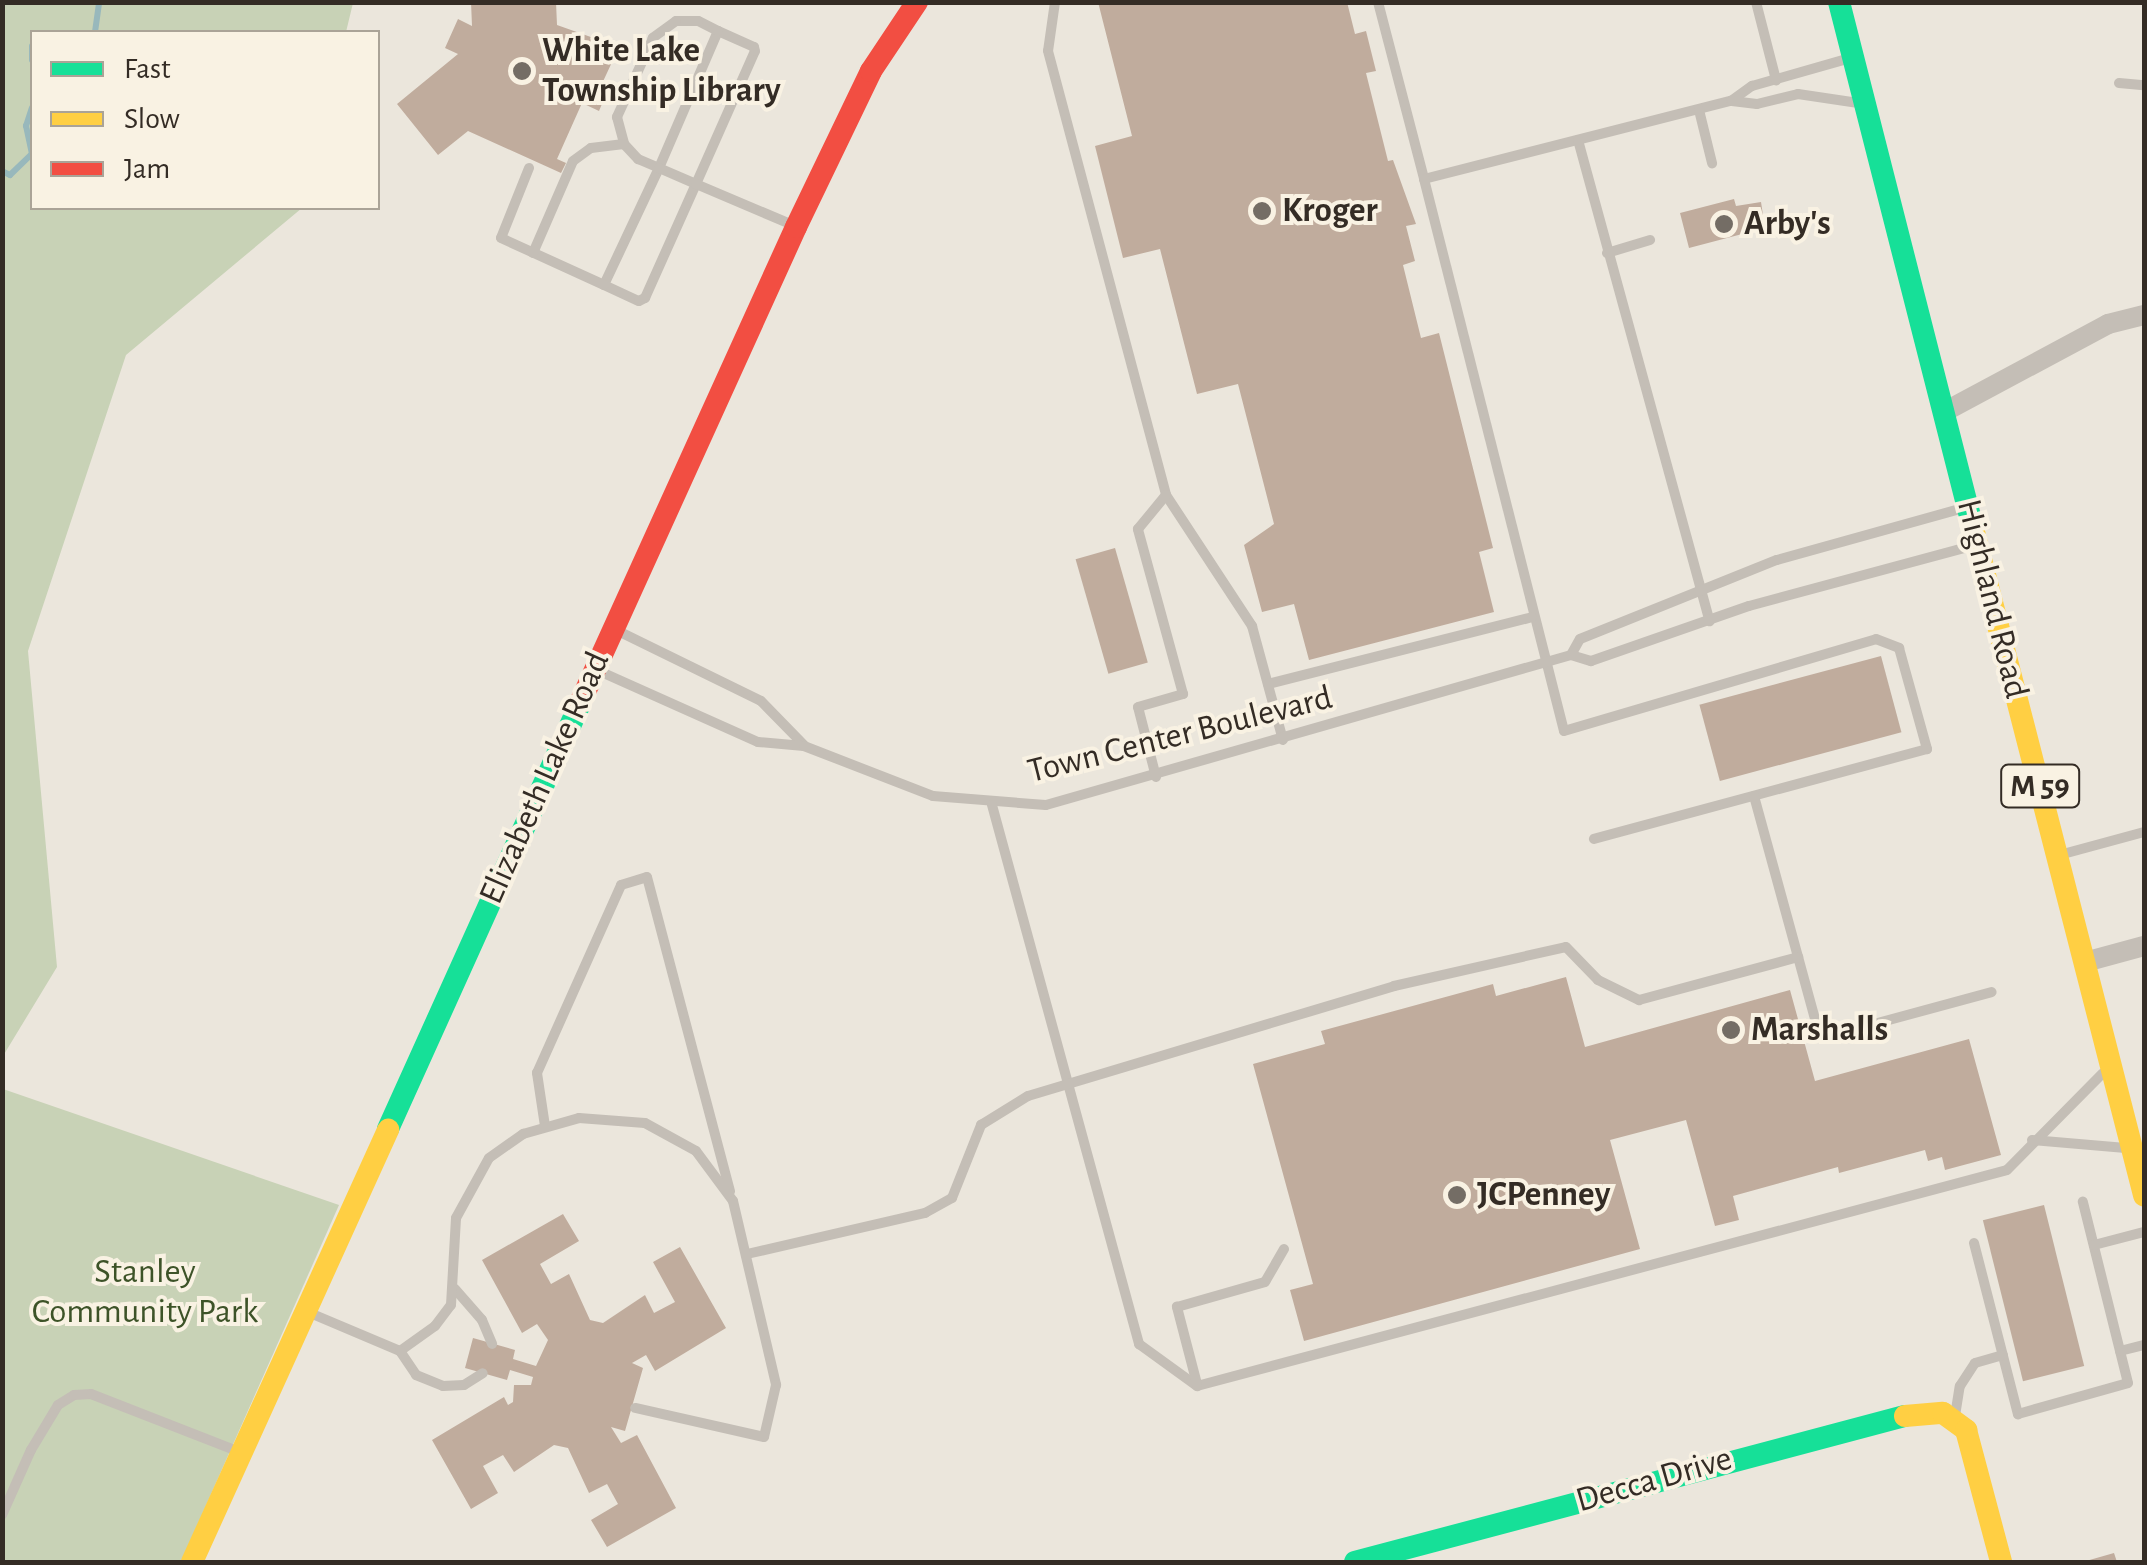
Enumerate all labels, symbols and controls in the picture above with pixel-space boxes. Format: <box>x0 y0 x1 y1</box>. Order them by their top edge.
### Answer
legend <box>30 30 380 210</box>
place label: White Lake Township Library <box>542 30 781 112</box>
text: Fast <box>124 54 171 84</box>
marker: White Lake Township Library <box>511 60 533 82</box>
text: Slow <box>124 104 180 134</box>
text: Jam <box>124 154 170 184</box>
place label: Kroger <box>1282 190 1378 232</box>
marker: Kroger <box>1251 200 1273 222</box>
place label: Arby's <box>1744 203 1831 245</box>
marker: Arby's <box>1713 213 1735 235</box>
street label: Highland Road <box>1947 495 2037 703</box>
street label: Elizabeth Lake Road <box>471 645 619 911</box>
street label: Town Center Boulevard <box>1023 677 1337 793</box>
road number: M 59 <box>2000 759 2080 813</box>
place label: Marshalls <box>1751 1009 1888 1051</box>
marker: Marshalls <box>1720 1019 1742 1041</box>
place label: JCPenney <box>1477 1174 1610 1216</box>
marker: JCPenney <box>1446 1184 1468 1206</box>
park label: Stanley Community Park <box>32 1251 258 1333</box>
street label: Decca Drive <box>1571 1438 1737 1522</box>

